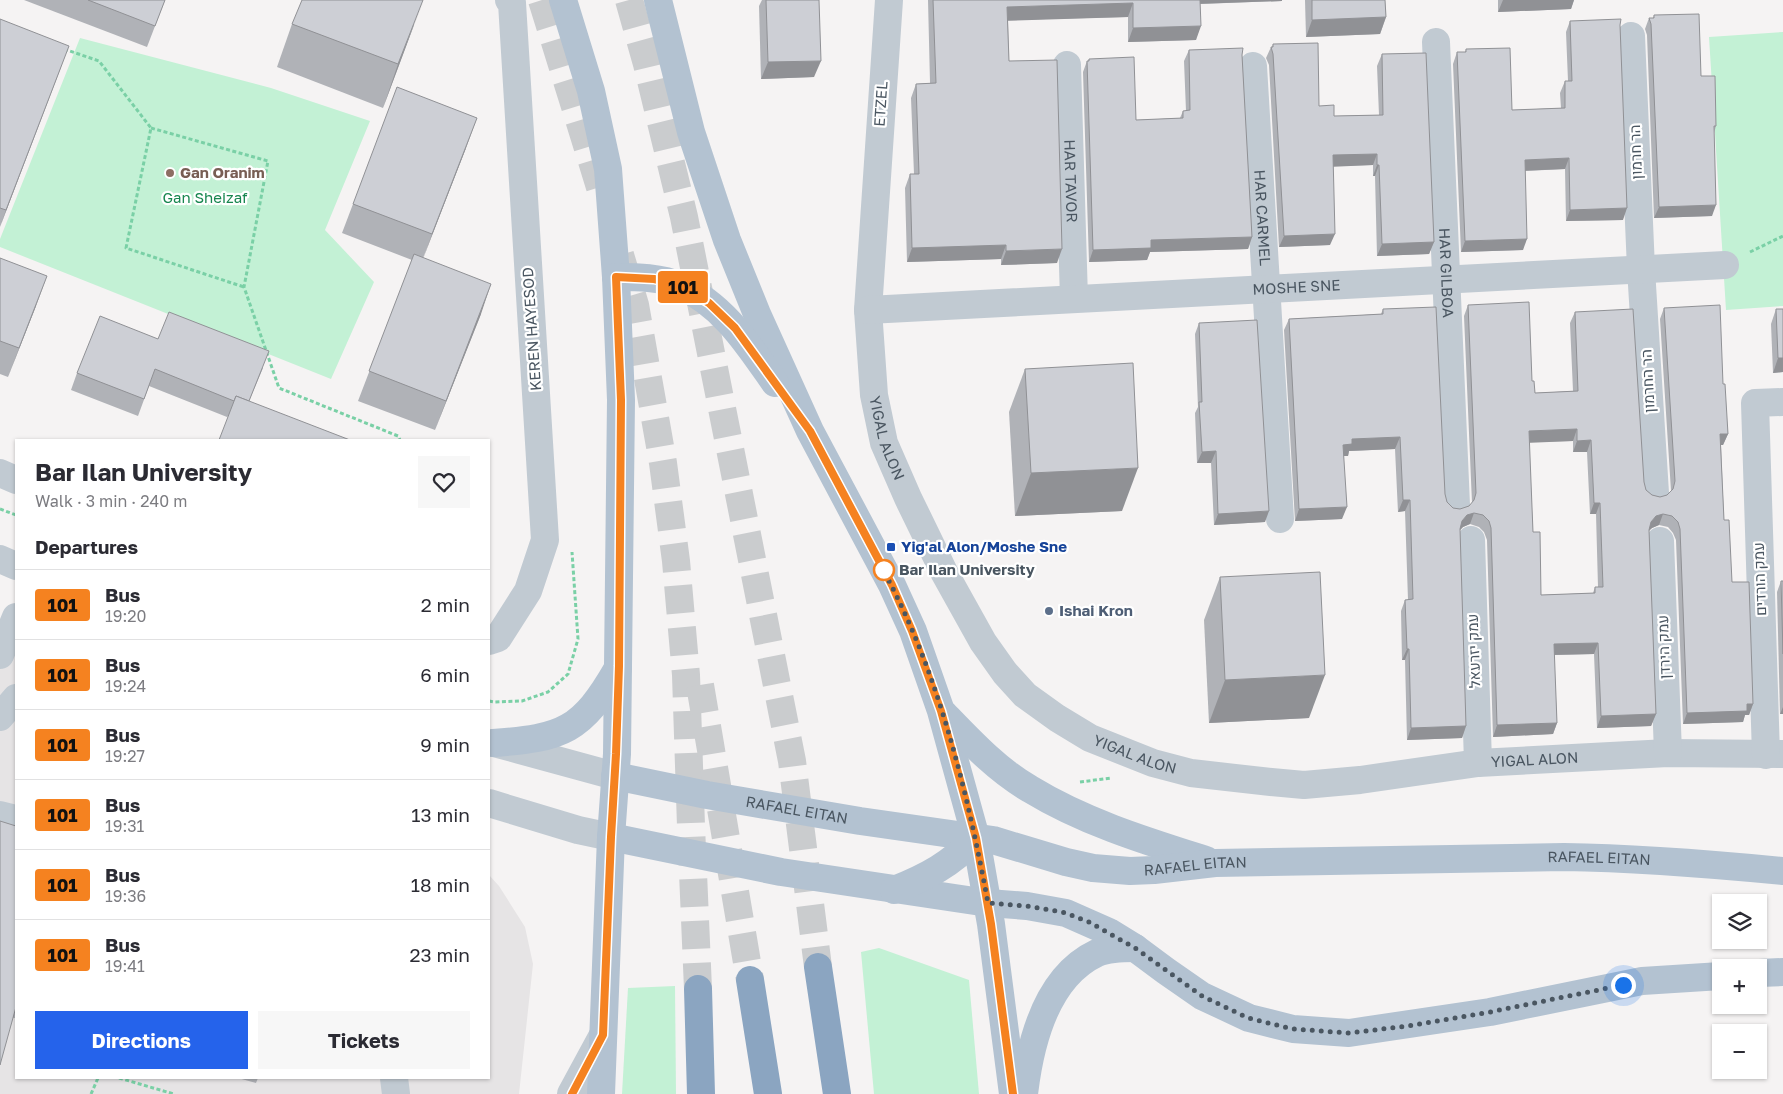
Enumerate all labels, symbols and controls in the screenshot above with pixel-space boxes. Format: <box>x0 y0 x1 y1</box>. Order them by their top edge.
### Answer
street label: ETZEL <box>869 80 891 127</box>
street label: הר חרמון <box>1625 124 1645 180</box>
street label: HAR TAVOR <box>1061 139 1082 223</box>
place label: Gan Oranim <box>180 163 265 181</box>
marker: Gan Oranim <box>164 167 176 179</box>
street label: HAR CARMEL <box>1251 169 1275 267</box>
park label: Gan Sheizaf <box>162 188 248 206</box>
street label: HAR GILBOA <box>1436 227 1458 318</box>
street label: KEREN HAYESOD <box>518 267 544 391</box>
line badge: 101 <box>654 271 712 303</box>
street label: MOSHE SNE <box>1252 275 1341 298</box>
text: 101 <box>668 276 698 298</box>
street label: הר החרמון <box>1636 349 1658 413</box>
street label: YIGAL ALON <box>866 394 909 483</box>
button: heart <box>418 456 470 508</box>
text: Bar Ilan University <box>35 457 252 486</box>
text: Walk · 3 min · 240 m <box>35 491 187 511</box>
text: Departures <box>35 535 138 558</box>
place label: Yig'al Alon/Moshe Sne <box>901 537 1067 555</box>
marker: Yig'al Alon/Moshe Sne <box>885 541 897 553</box>
street label: עמק הורדים <box>1749 542 1769 616</box>
marker: Bar Ilan University <box>873 559 895 581</box>
place label: Bar Ilan University <box>899 560 1035 578</box>
text: Bus <box>105 583 140 606</box>
text: 2 min <box>421 593 470 616</box>
text: 101 <box>47 594 78 616</box>
place label: Ishai Kron <box>1059 601 1133 619</box>
marker: Ishai Kron <box>1043 605 1055 617</box>
text: 19:20 <box>105 606 146 626</box>
street label: עמק יזרעאל <box>1463 614 1483 689</box>
street label: עמק הירדן <box>1653 615 1673 679</box>
text: Bus <box>105 653 140 676</box>
text: 6 min <box>420 663 470 686</box>
text: 101 <box>47 664 78 686</box>
text: 19:24 <box>105 676 146 696</box>
text: Bus <box>105 723 140 746</box>
street label: YIGAL ALON <box>1091 730 1179 777</box>
text: 9 min <box>420 733 470 756</box>
text: 101 <box>47 734 78 756</box>
text: 19:27 <box>105 746 145 766</box>
street label: YIGAL ALON <box>1490 748 1579 770</box>
street label: RAFAEL EITAN <box>745 792 849 827</box>
text: Bus <box>105 793 140 816</box>
text: 13 min <box>411 803 470 826</box>
text: 101 <box>47 804 78 826</box>
text: 19:31 <box>105 816 144 836</box>
street label: RAFAEL EITAN <box>1547 847 1651 868</box>
street label: RAFAEL EITAN <box>1143 852 1247 878</box>
text: Bus <box>105 863 140 886</box>
text: 18 min <box>411 873 470 896</box>
text: 101 <box>47 874 78 896</box>
text: 19:36 <box>105 886 146 906</box>
map controls <box>1712 894 1767 1079</box>
button: layers <box>1712 894 1767 949</box>
text: Bus <box>105 933 140 956</box>
text: 23 min <box>410 943 470 966</box>
text: 101 <box>47 944 78 966</box>
text: 19:41 <box>105 956 145 976</box>
button: + <box>1712 959 1767 1014</box>
your location <box>1611 973 1636 998</box>
button: Directions <box>35 1011 248 1069</box>
button: Tickets <box>258 1011 470 1069</box>
button: − <box>1712 1024 1767 1079</box>

